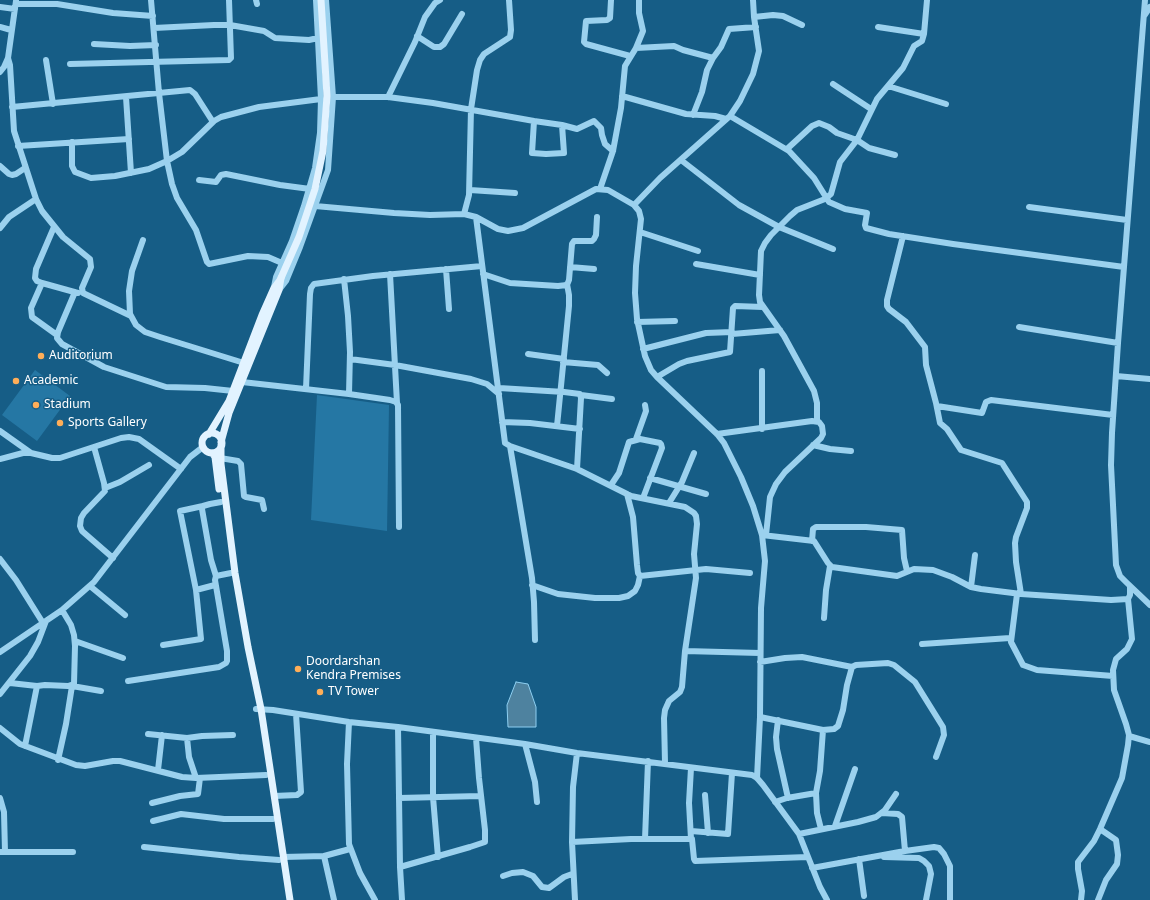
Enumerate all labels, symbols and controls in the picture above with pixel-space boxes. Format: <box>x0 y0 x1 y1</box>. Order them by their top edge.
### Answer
place label: Auditorium <box>49 349 113 363</box>
marker: Auditorium <box>36 351 46 361</box>
place label: Academic <box>24 374 78 388</box>
marker: Academic <box>11 376 21 386</box>
place label: Stadium <box>44 398 91 412</box>
marker: Stadium <box>31 400 41 410</box>
place label: Sports Gallery <box>68 416 147 430</box>
marker: Sports Gallery <box>55 418 65 428</box>
place label: Doordarshan Kendra Premises <box>306 655 401 683</box>
marker: Doordarshan Kendra Premises <box>293 664 303 674</box>
place label: TV Tower <box>328 685 379 699</box>
marker: TV Tower <box>315 687 325 697</box>

